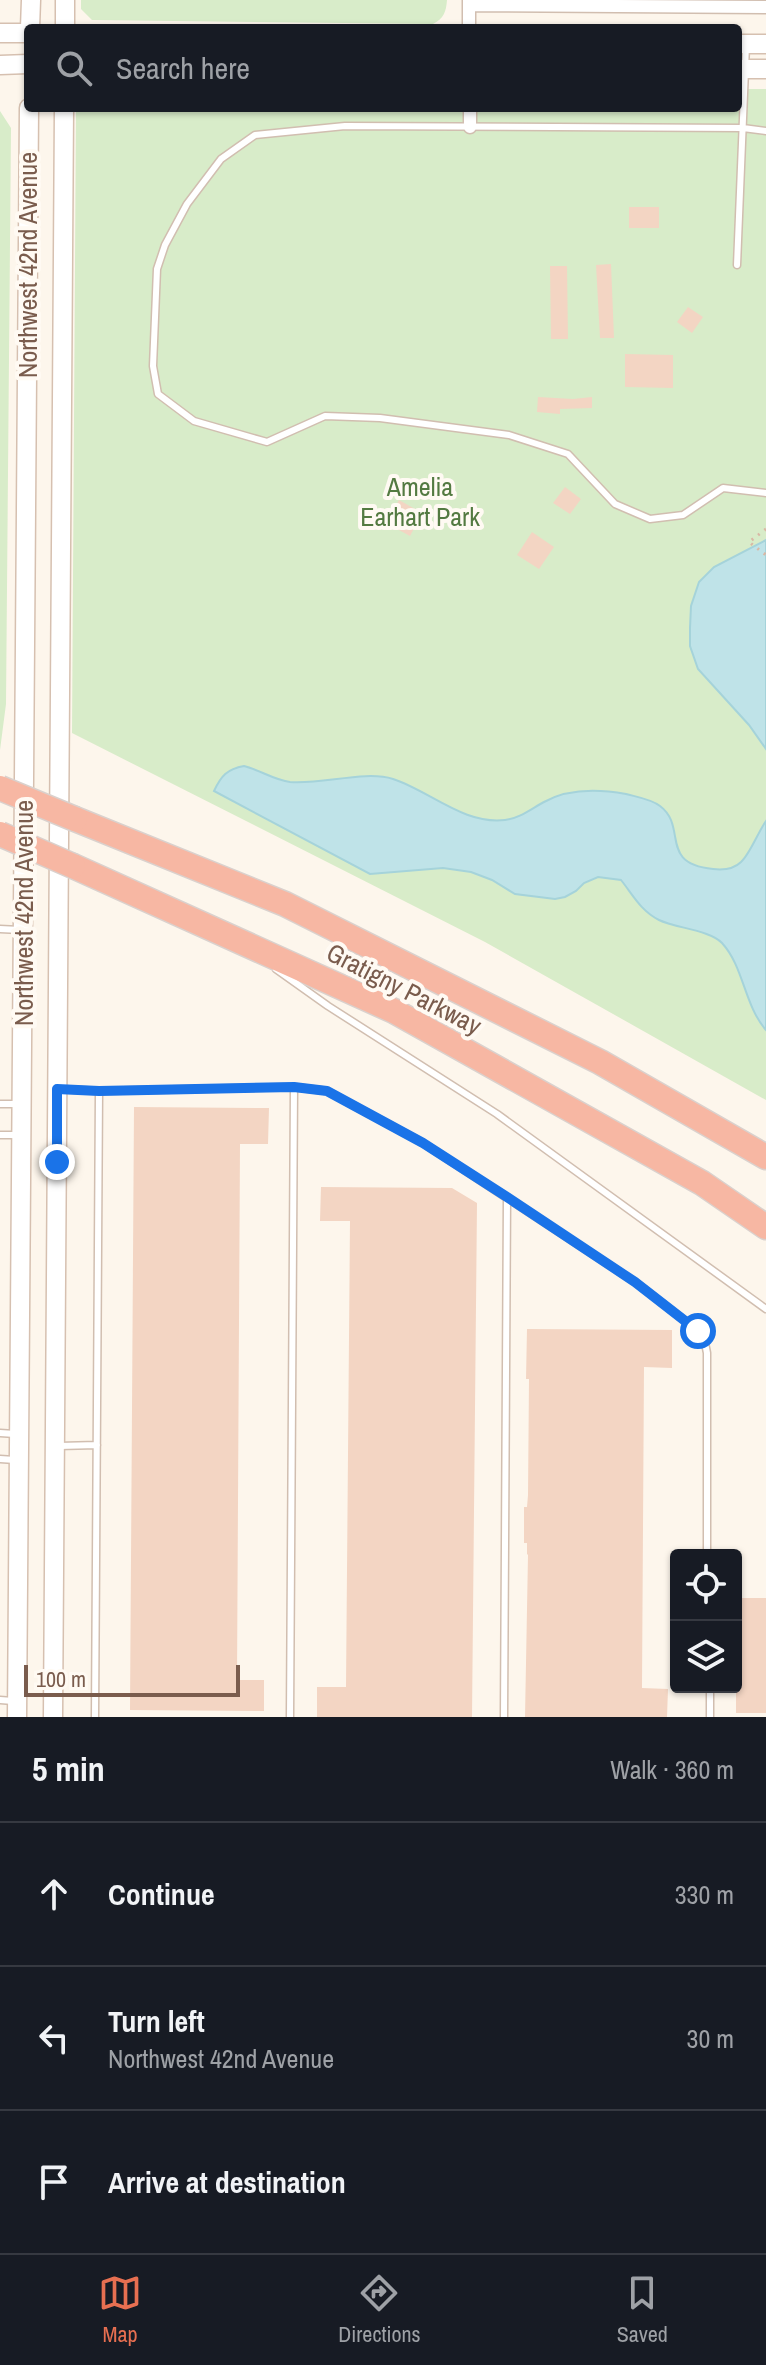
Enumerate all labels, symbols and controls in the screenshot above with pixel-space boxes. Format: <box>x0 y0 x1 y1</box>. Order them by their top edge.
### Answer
search box <box>24 24 742 112</box>
icon: search <box>52 46 96 90</box>
text: Search here <box>116 48 250 88</box>
street label: Northwest 42nd Avenue <box>10 152 45 378</box>
park label: Amelia Earhart Park <box>360 469 480 534</box>
street label: Northwest 42nd Avenue <box>6 800 41 1026</box>
street label: Gratigny Parkway <box>321 934 488 1043</box>
route end <box>39 1144 75 1180</box>
route start <box>680 1313 716 1349</box>
map controls <box>670 1549 742 1693</box>
button: locate <box>670 1549 742 1621</box>
button: layers <box>670 1621 742 1693</box>
scale bar <box>24 1661 240 1697</box>
text: 100 m <box>36 1664 86 1694</box>
text: 5 min <box>32 1746 105 1792</box>
text: Walk · 360 m <box>610 1752 734 1787</box>
icon: ahead <box>32 1872 76 1916</box>
text: Continue <box>108 1874 215 1914</box>
text: 330 m <box>675 1877 734 1912</box>
text: Turn left <box>108 2001 205 2041</box>
icon: left <box>32 2016 76 2060</box>
text: 30 m <box>687 2021 734 2056</box>
text: Northwest 42nd Avenue <box>108 2041 334 2076</box>
icon: arrive <box>32 2160 76 2204</box>
text: Arrive at destination <box>108 2162 346 2202</box>
tab: Map <box>98 2271 142 2349</box>
tab: Directions <box>338 2271 421 2349</box>
tab: Saved <box>617 2271 668 2349</box>

